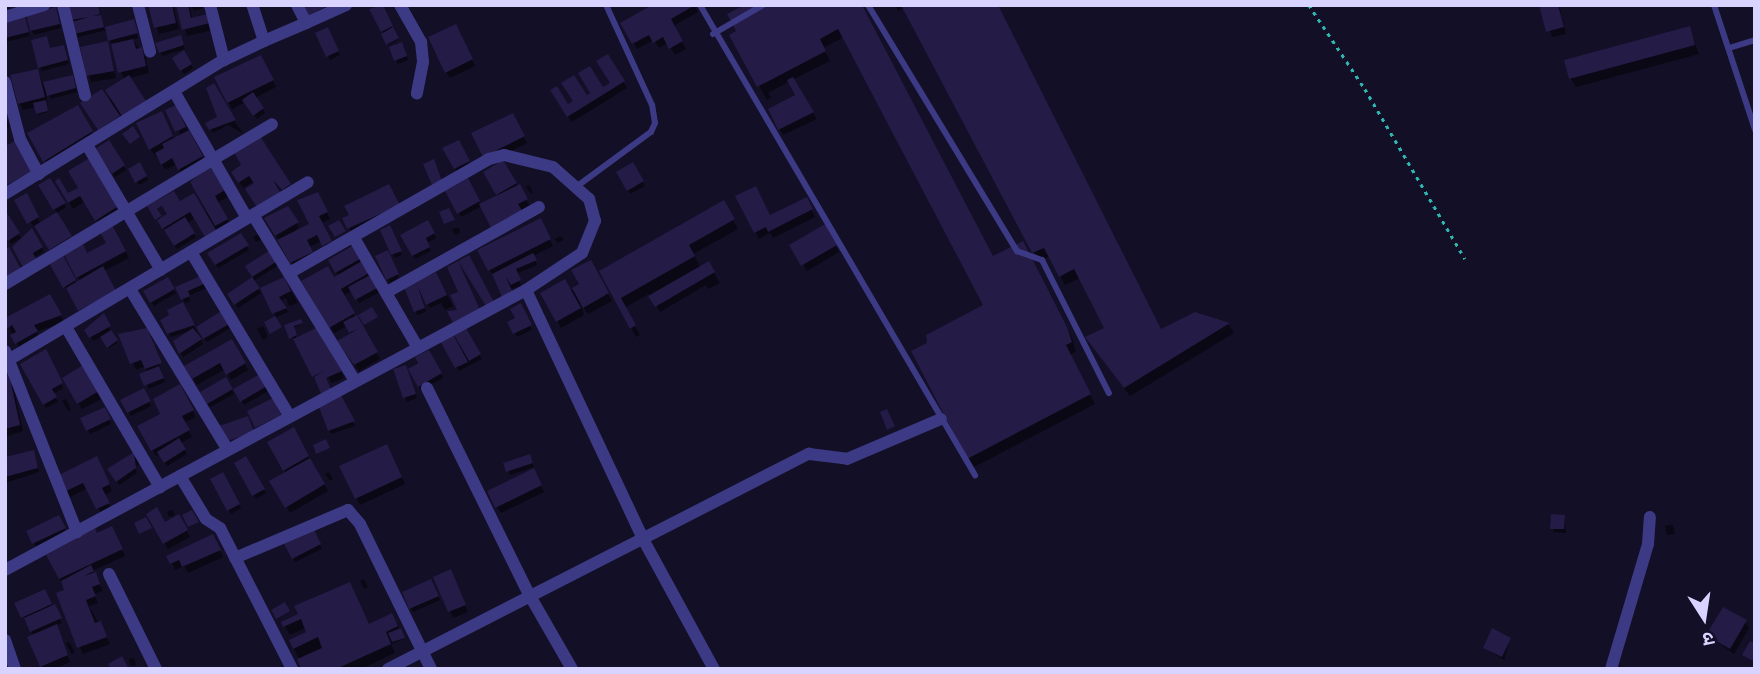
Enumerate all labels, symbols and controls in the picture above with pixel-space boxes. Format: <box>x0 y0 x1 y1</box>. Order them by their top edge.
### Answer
north arrow <box>1669 583 1739 653</box>
text: उ <box>1701 627 1716 651</box>

